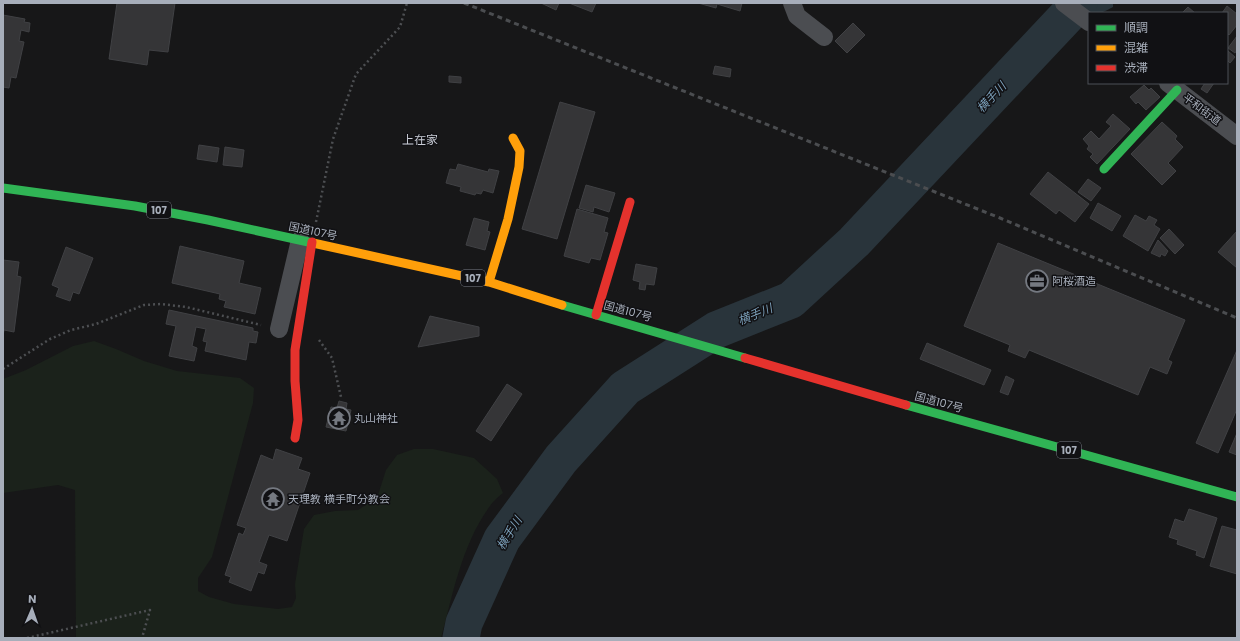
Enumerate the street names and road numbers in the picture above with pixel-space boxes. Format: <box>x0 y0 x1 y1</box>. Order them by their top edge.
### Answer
street label: 平和街道 <box>1180 89 1224 129</box>
road number: 107 <box>147 202 171 218</box>
street label: 国道107号 <box>287 218 339 244</box>
road number: 107 <box>461 270 485 286</box>
street label: 国道107号 <box>602 297 654 325</box>
street label: 国道107号 <box>913 388 965 416</box>
road number: 107 <box>1057 442 1081 458</box>

